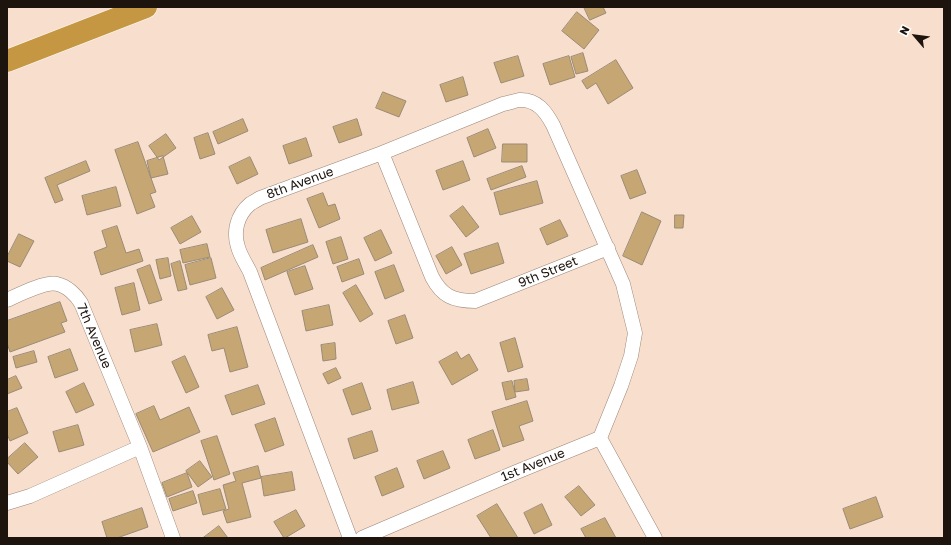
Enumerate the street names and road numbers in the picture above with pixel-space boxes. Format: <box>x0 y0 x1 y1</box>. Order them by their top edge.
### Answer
street label: 8th Avenue <box>264 164 336 202</box>
street label: 9th Street <box>516 253 580 291</box>
street label: 7th Avenue <box>73 301 115 371</box>
street label: 1st Avenue <box>499 445 567 485</box>

